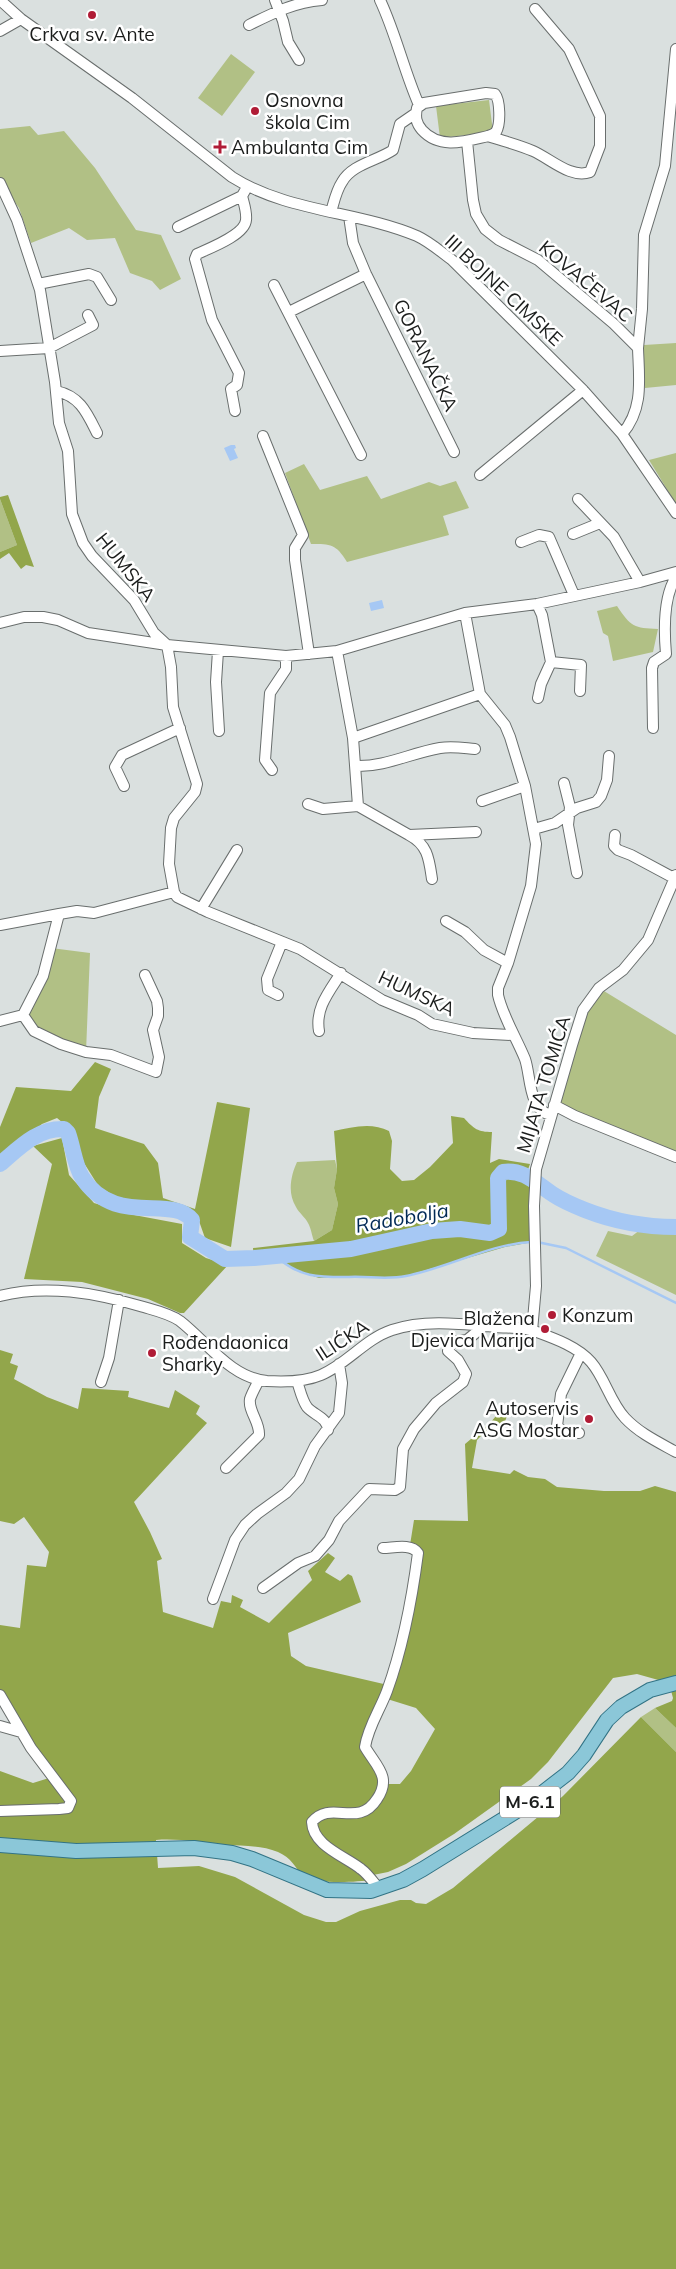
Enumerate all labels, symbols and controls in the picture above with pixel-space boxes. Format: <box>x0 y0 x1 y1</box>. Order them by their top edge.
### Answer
marker: Crkva sv. Ante <box>86 9 98 21</box>
place label: Crkva sv. Ante <box>29 22 155 46</box>
place label: Osnovna škola Cim <box>265 88 350 134</box>
marker: Osnovna škola Cim <box>249 105 261 117</box>
place label: Ambulanta Cim <box>231 135 368 159</box>
marker: Ambulanta Cim <box>213 140 227 154</box>
street label: III BOJNE CIMSKE <box>440 229 568 351</box>
street label: KOVAČEVAC <box>534 235 638 327</box>
street label: GORANAČKA <box>389 295 464 415</box>
street label: HUMSKA <box>91 528 161 606</box>
street label: HUMSKA <box>375 965 459 1021</box>
street label: MIJATA TOMIĆA <box>511 1013 575 1155</box>
water label: Radobolja <box>353 1197 450 1238</box>
place label: Konzum <box>562 1303 633 1327</box>
place label: Blažena Djevica Marija <box>411 1306 535 1352</box>
marker: Konzum <box>546 1309 558 1321</box>
street label: ILIĆKA <box>311 1314 373 1366</box>
marker: Blažena Djevica Marija <box>539 1323 551 1335</box>
place label: Rođendaonica Sharky <box>162 1330 289 1376</box>
marker: Rođendaonica Sharky <box>146 1347 158 1359</box>
place label: Autoservis ASG Mostar <box>473 1396 579 1442</box>
marker: Autoservis ASG Mostar <box>583 1413 595 1425</box>
road number: M-6.1 <box>500 1786 560 1818</box>

